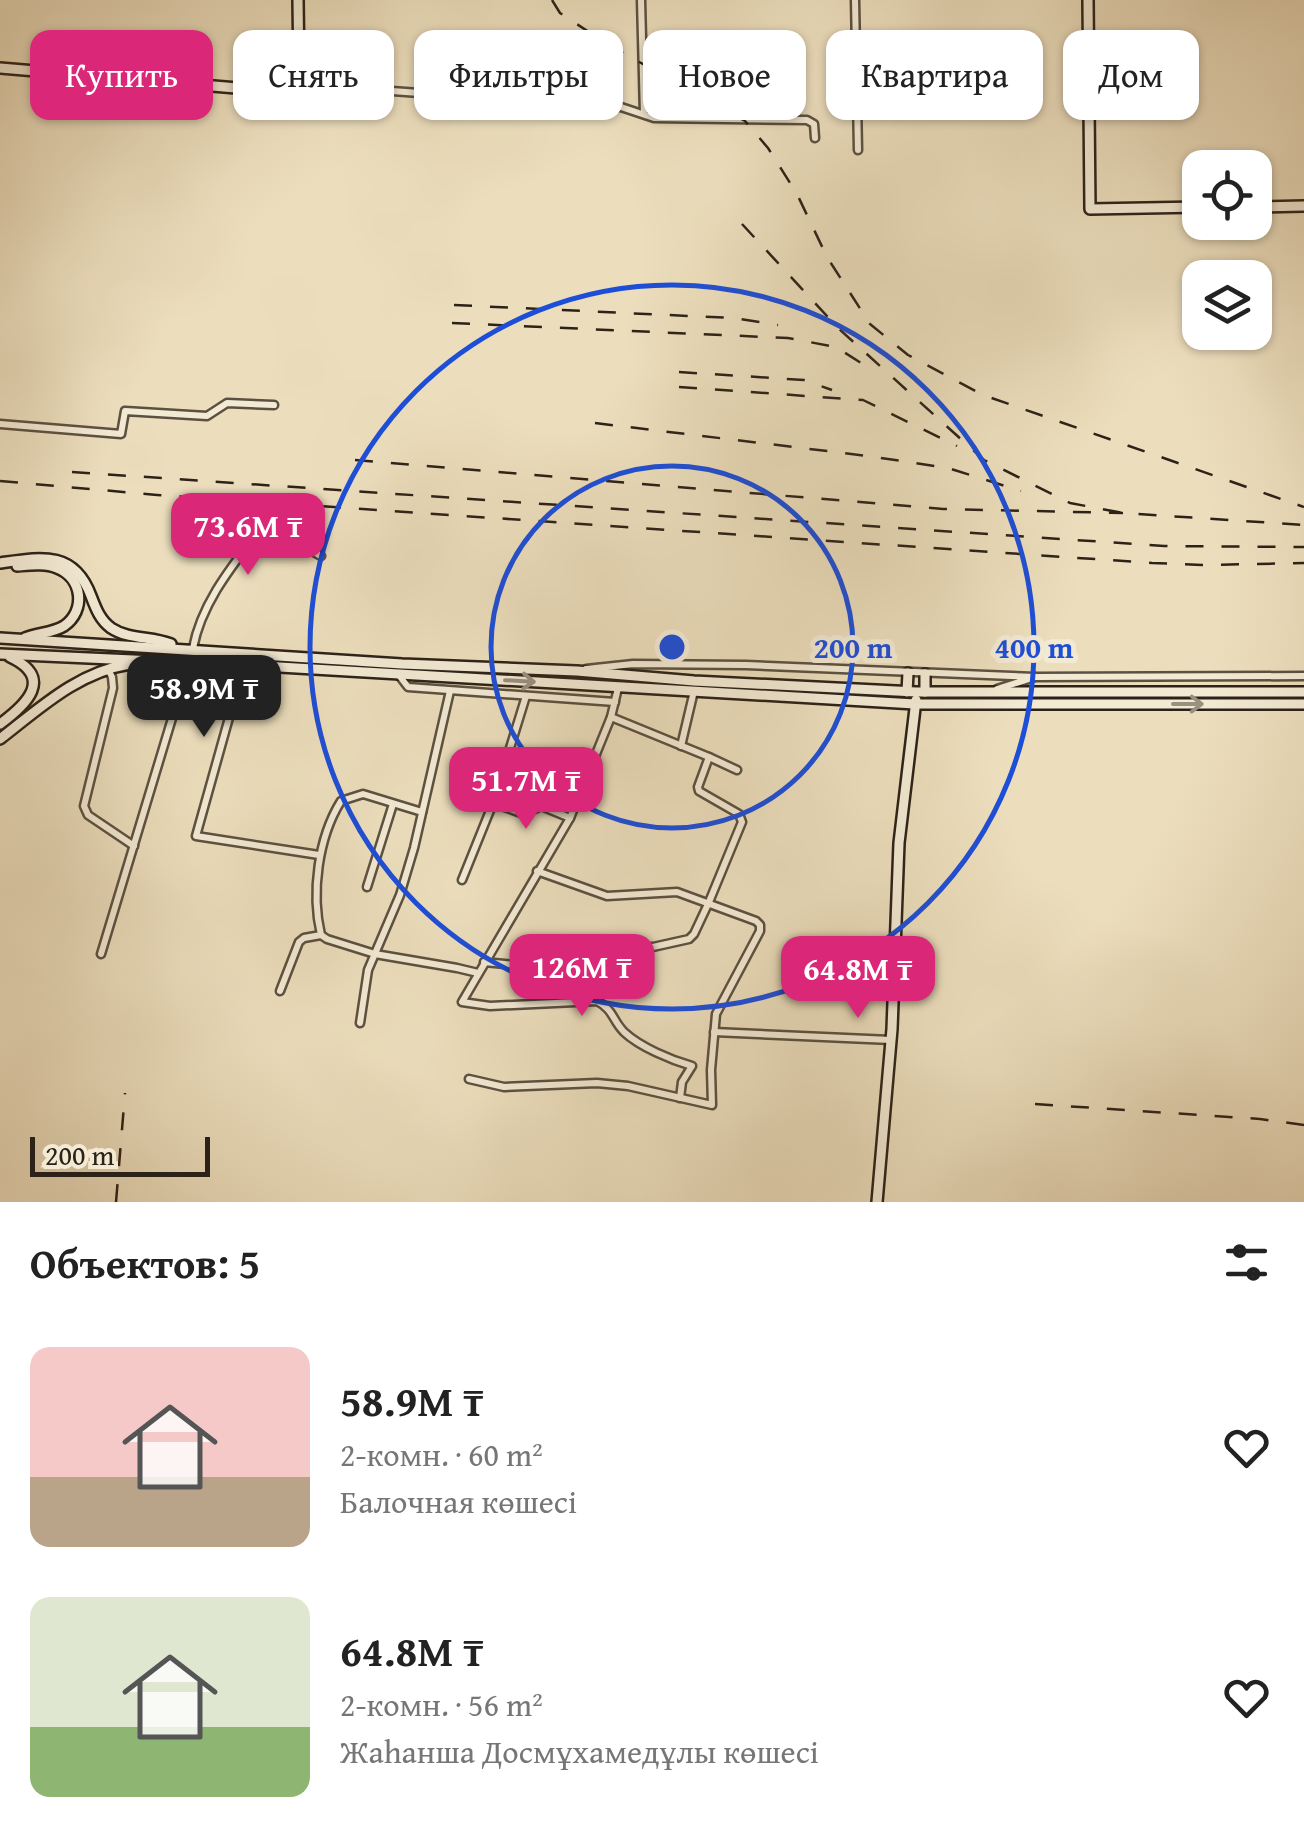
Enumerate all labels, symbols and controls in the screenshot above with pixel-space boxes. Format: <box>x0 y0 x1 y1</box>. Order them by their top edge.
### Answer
chip: Купить <box>30 30 213 120</box>
chip: Снять <box>233 30 394 120</box>
chip: Фильтры <box>414 30 623 120</box>
chip: Новое <box>643 30 806 120</box>
chip: Квартира <box>826 30 1043 120</box>
chip: Дом <box>1063 30 1199 120</box>
map controls <box>1182 150 1272 350</box>
button: locate <box>1182 150 1272 240</box>
button: layers <box>1182 260 1272 350</box>
pin: 73.6M ₸ <box>156 493 340 578</box>
text: 73.6M ₸ <box>193 502 303 549</box>
text: 200 m <box>814 625 893 669</box>
text: 400 m <box>995 625 1074 669</box>
centre of rings <box>654 629 690 665</box>
pin: 58.9M ₸ <box>112 655 296 740</box>
text: 58.9M ₸ <box>149 664 259 711</box>
one-way arrow <box>503 672 535 691</box>
one-way arrow <box>1170 694 1203 714</box>
pin: 51.7M ₸ <box>434 747 618 832</box>
text: 51.7M ₸ <box>471 756 581 803</box>
pin: 126M ₸ <box>501 934 663 1019</box>
pin: 64.8M ₸ <box>766 936 950 1021</box>
text: 126M ₸ <box>532 943 632 990</box>
text: 64.8M ₸ <box>803 945 913 992</box>
scale bar <box>30 1132 210 1176</box>
text: 200 m <box>45 1134 114 1175</box>
text: Объектов: 5 <box>30 1232 260 1293</box>
icon: filters <box>1219 1235 1274 1290</box>
text: 58.9M ₸ <box>340 1370 484 1431</box>
icon: home <box>110 1387 230 1507</box>
icon: heart <box>1219 1420 1274 1475</box>
text: 2-комн. · 60 m² <box>340 1431 543 1478</box>
text: Балочная көшесі <box>340 1478 577 1525</box>
text: 64.8M ₸ <box>340 1620 484 1681</box>
icon: home <box>110 1637 230 1757</box>
icon: heart <box>1219 1670 1274 1725</box>
text: 2-комн. · 56 m² <box>340 1681 543 1728</box>
text: Жаһанша Досмұхамедұлы көшесі <box>340 1728 819 1775</box>

